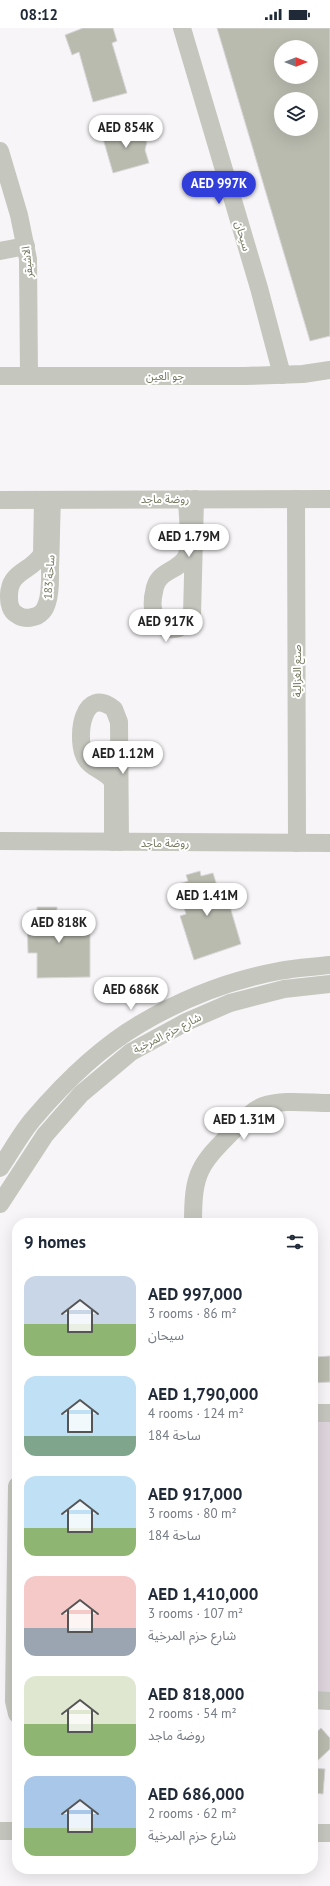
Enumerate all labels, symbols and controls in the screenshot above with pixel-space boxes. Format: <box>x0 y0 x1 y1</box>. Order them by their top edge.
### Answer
text: 08:12 <box>20 5 58 24</box>
north arrow <box>274 40 318 84</box>
map controls <box>274 40 318 136</box>
button: layers <box>274 92 318 136</box>
pin: AED 854K <box>85 115 167 149</box>
text: AED 854K <box>98 119 154 136</box>
pin: AED 997K <box>178 171 260 205</box>
text: AED 997K <box>191 175 247 192</box>
street label: سيحان <box>232 219 254 253</box>
street label: الاشيقر <box>18 246 36 279</box>
street label: جو العين <box>146 369 184 383</box>
street label: روضة ماجد <box>141 492 189 506</box>
pin: AED 1.79M <box>143 524 235 558</box>
text: AED 1.79M <box>158 528 220 545</box>
street label: ساحة 183 <box>40 554 58 600</box>
pin: AED 917K <box>125 609 207 643</box>
text: AED 917K <box>138 613 194 630</box>
street label: صنع الغزالية <box>290 645 305 697</box>
pin: AED 1.12M <box>77 741 169 775</box>
text: AED 1.12M <box>92 745 154 762</box>
street label: روضة ماجد <box>141 836 189 850</box>
pin: AED 1.41M <box>161 883 253 917</box>
text: AED 1.41M <box>176 887 238 904</box>
pin: AED 818K <box>18 910 100 944</box>
text: AED 818K <box>31 914 87 931</box>
pin: AED 686K <box>90 977 172 1011</box>
text: AED 686K <box>103 981 159 998</box>
street label: شارع حزم المرخية <box>131 1010 204 1057</box>
pin: AED 1.31M <box>198 1107 290 1141</box>
text: AED 1.31M <box>213 1111 275 1128</box>
text: 9 homes <box>24 1231 86 1253</box>
icon: filters <box>284 1231 306 1253</box>
text: AED 997,000 <box>148 1283 242 1305</box>
icon: home <box>56 1292 104 1340</box>
text: 3 rooms · 86 m² <box>148 1305 237 1322</box>
text: سيحان <box>148 1327 184 1344</box>
text: AED 1,790,000 <box>148 1383 258 1405</box>
icon: home <box>56 1392 104 1440</box>
text: 4 rooms · 124 m² <box>148 1405 244 1422</box>
text: ساحة 184 <box>148 1427 201 1444</box>
text: AED 917,000 <box>148 1483 242 1505</box>
icon: home <box>56 1492 104 1540</box>
text: 3 rooms · 80 m² <box>148 1505 237 1522</box>
text: ساحة 184 <box>148 1527 201 1544</box>
text: AED 1,410,000 <box>148 1583 258 1605</box>
icon: home <box>56 1592 104 1640</box>
text: 3 rooms · 107 m² <box>148 1605 243 1622</box>
text: شارع حزم المرخية <box>148 1627 236 1644</box>
text: AED 818,000 <box>148 1683 244 1705</box>
icon: home <box>56 1692 104 1740</box>
text: 2 rooms · 54 m² <box>148 1705 237 1722</box>
text: روضة ماجد <box>148 1727 205 1744</box>
text: AED 686,000 <box>148 1783 244 1805</box>
icon: home <box>56 1792 104 1840</box>
text: 2 rooms · 62 m² <box>148 1805 237 1822</box>
text: شارع حزم المرخية <box>148 1827 236 1844</box>

